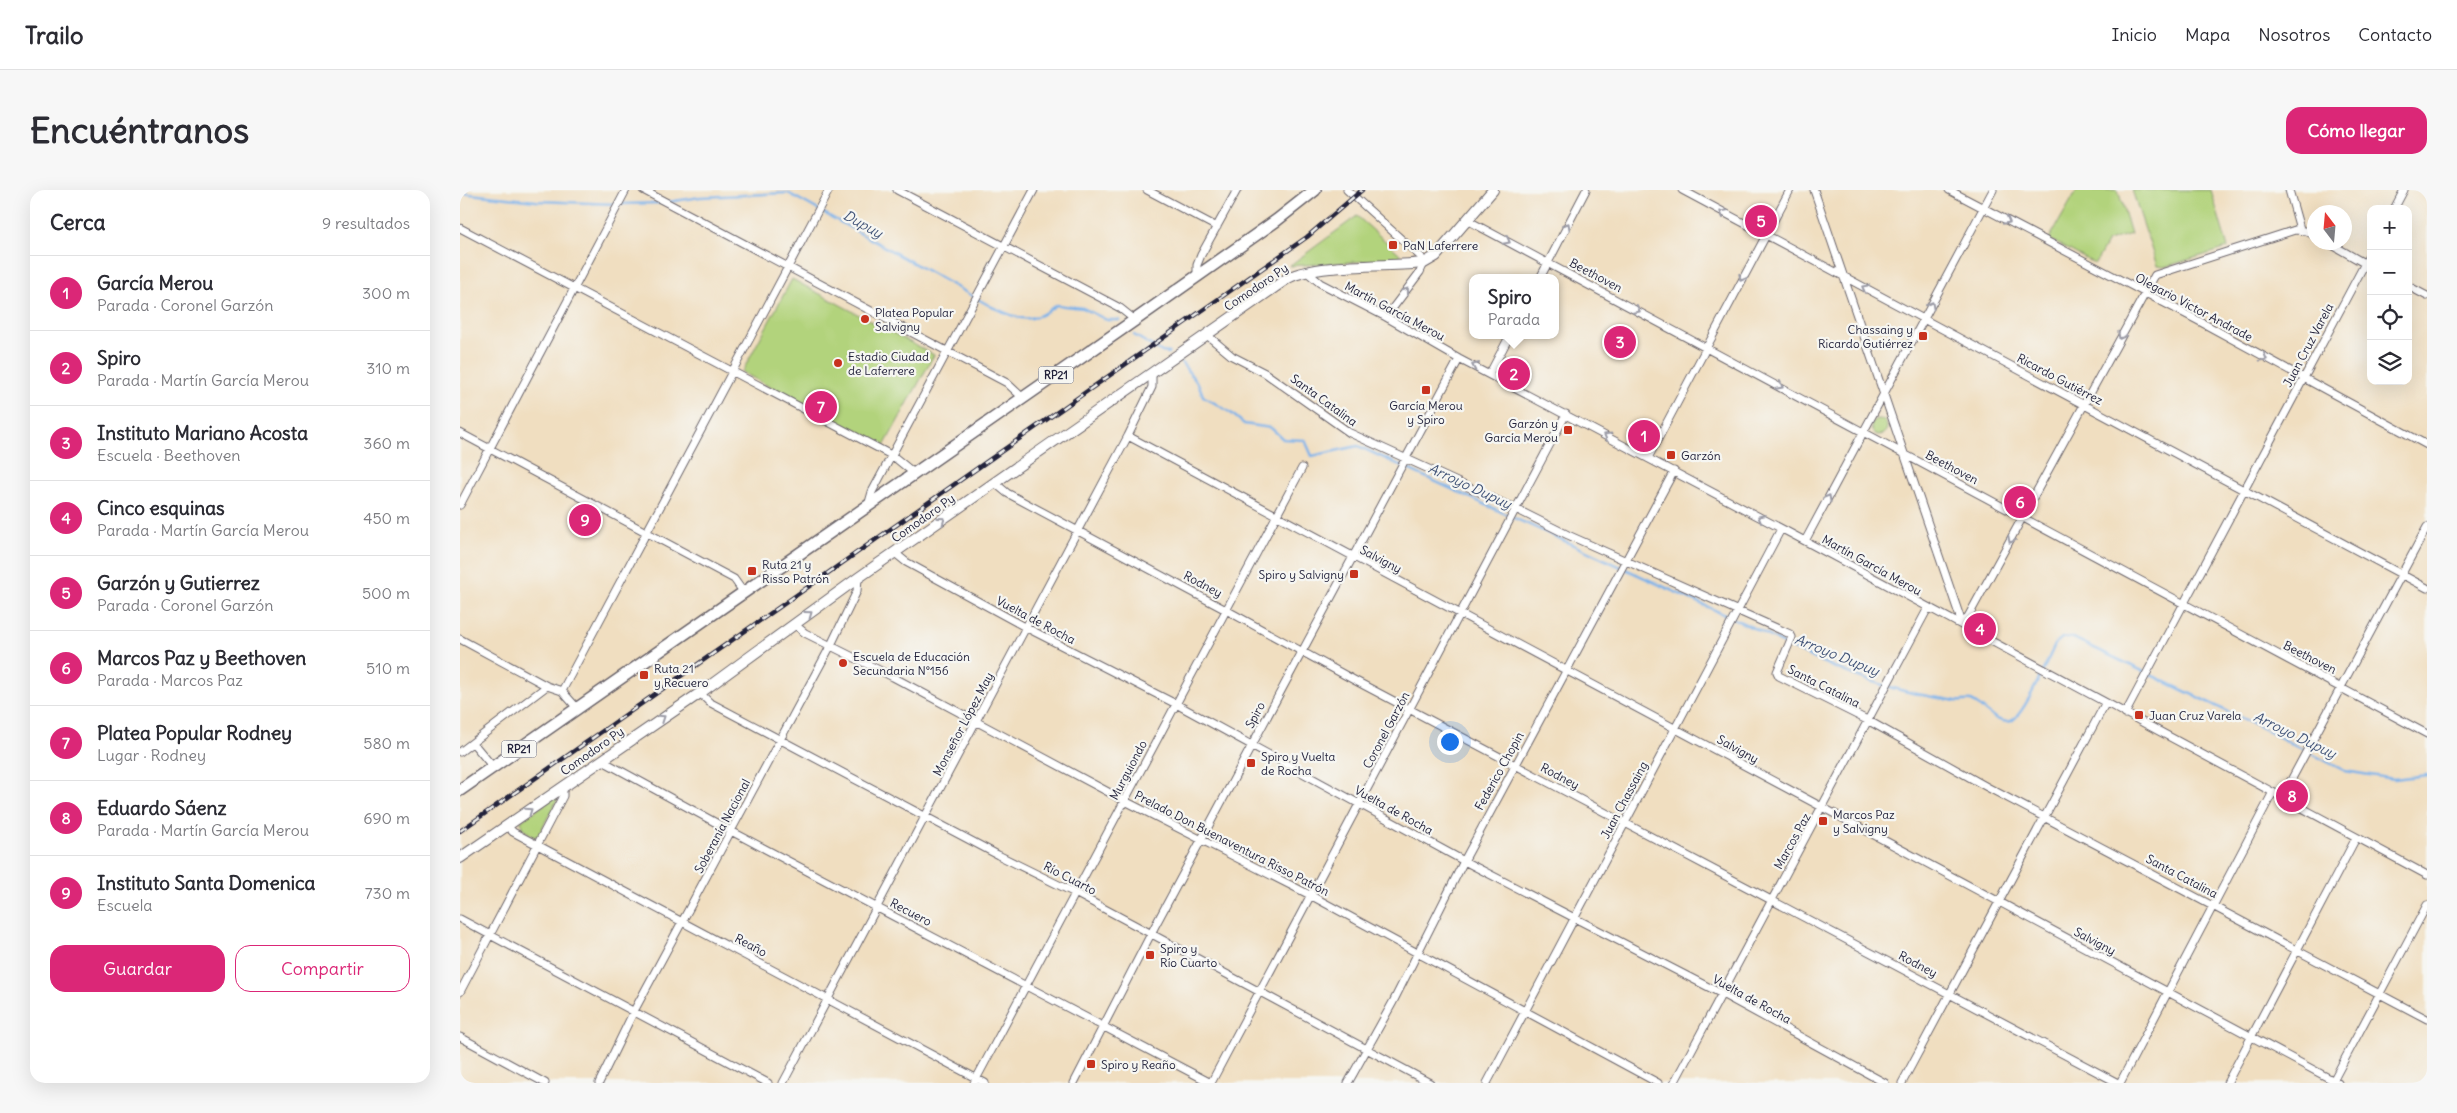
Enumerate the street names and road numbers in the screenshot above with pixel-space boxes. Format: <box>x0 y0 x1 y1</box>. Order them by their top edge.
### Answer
street label: Beethoven <box>1567 255 1625 295</box>
street label: Comodoro Py <box>1221 260 1291 314</box>
street label: Olegario Victor Andrade <box>2133 270 2255 344</box>
street label: Martín García Merou <box>1342 278 1448 344</box>
street label: Juan Cruz Varela <box>2280 301 2336 389</box>
street label: Ricardo Gutiérrez <box>2014 350 2106 408</box>
road number: RP21 <box>1038 366 1074 384</box>
street label: Santa Catalina <box>1288 371 1360 429</box>
street label: Beethoven <box>1923 447 1981 487</box>
street label: Comodoro Py <box>888 491 958 545</box>
street label: Martín García Merou <box>1820 531 1924 599</box>
street label: Salvigny <box>1358 542 1404 576</box>
street label: Rodney <box>1181 568 1225 600</box>
street label: Vuelta de Rocha <box>994 593 1078 647</box>
street label: Beethoven <box>2281 637 2339 677</box>
street label: Santa Catalina <box>1785 661 1863 711</box>
street label: Monseñor López May <box>929 670 997 778</box>
street label: Coronel Garzón <box>1359 689 1413 771</box>
street label: Spiro <box>1242 699 1268 731</box>
street label: Comodoro Py <box>557 724 627 778</box>
street label: Federico Chopin <box>1471 729 1527 813</box>
street label: Salvigny <box>1715 732 1761 766</box>
street label: Murguiondo <box>1106 737 1150 802</box>
road number: RP21 <box>502 740 536 758</box>
street label: Juan Chassaing <box>1597 759 1651 841</box>
street label: Rodney <box>1538 760 1582 792</box>
street label: Soberanía Nacional <box>691 776 753 876</box>
street label: Vuelta de Rocha <box>1352 782 1436 838</box>
street label: Prelado Don Buenaventura Risso Patrón <box>1132 787 1332 899</box>
street label: Marcos Paz <box>1770 810 1814 872</box>
street label: Santa Catalina <box>2144 851 2220 901</box>
street label: Río Cuarto <box>1041 858 1099 898</box>
street label: Recuero <box>888 895 935 929</box>
street label: Salvigny <box>2072 924 2118 958</box>
street label: Reaño <box>732 930 770 960</box>
street label: Rodney <box>1896 948 1940 980</box>
street label: Vuelta de Rocha <box>1710 971 1794 1027</box>

